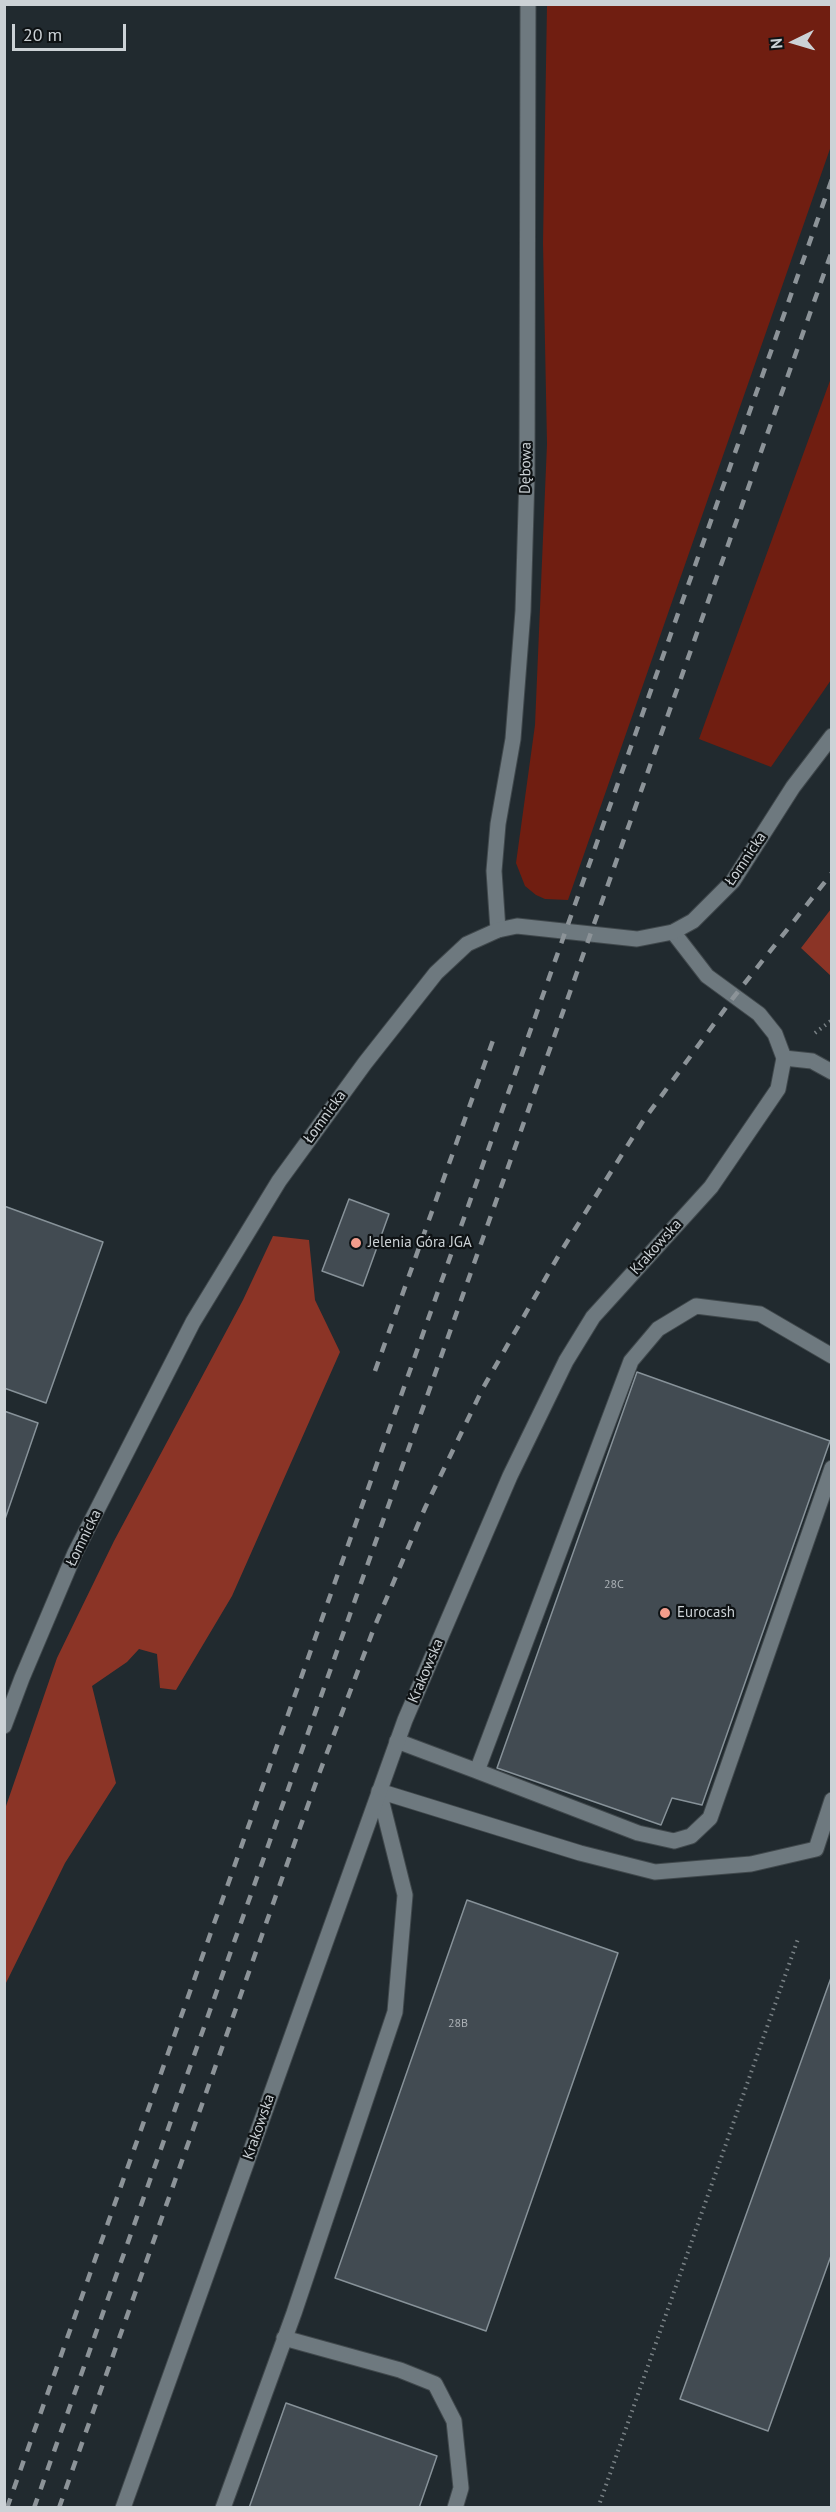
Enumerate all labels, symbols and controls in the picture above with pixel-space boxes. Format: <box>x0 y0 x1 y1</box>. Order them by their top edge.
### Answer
scale bar <box>15 12 129 50</box>
north arrow <box>764 12 824 72</box>
text: 20 m <box>23 23 62 46</box>
text: N <box>766 37 786 50</box>
street label: Dębowa <box>517 442 535 494</box>
street label: Łomnicka <box>722 829 770 889</box>
street label: Łomnicka <box>300 1087 350 1147</box>
street label: Krakowska <box>627 1216 685 1278</box>
place label: Jelenia Góra JGA <box>368 1234 472 1252</box>
marker: Jelenia Góra JGA <box>349 1236 363 1250</box>
street label: Łomnicka <box>63 1507 105 1569</box>
house number: 28C <box>604 1578 624 1592</box>
place label: Eurocash <box>677 1604 735 1622</box>
marker: Eurocash <box>658 1606 672 1620</box>
street label: Krakowska <box>404 1636 448 1706</box>
house number: 28B <box>448 2017 468 2031</box>
street label: Krakowska <box>239 2092 279 2162</box>

